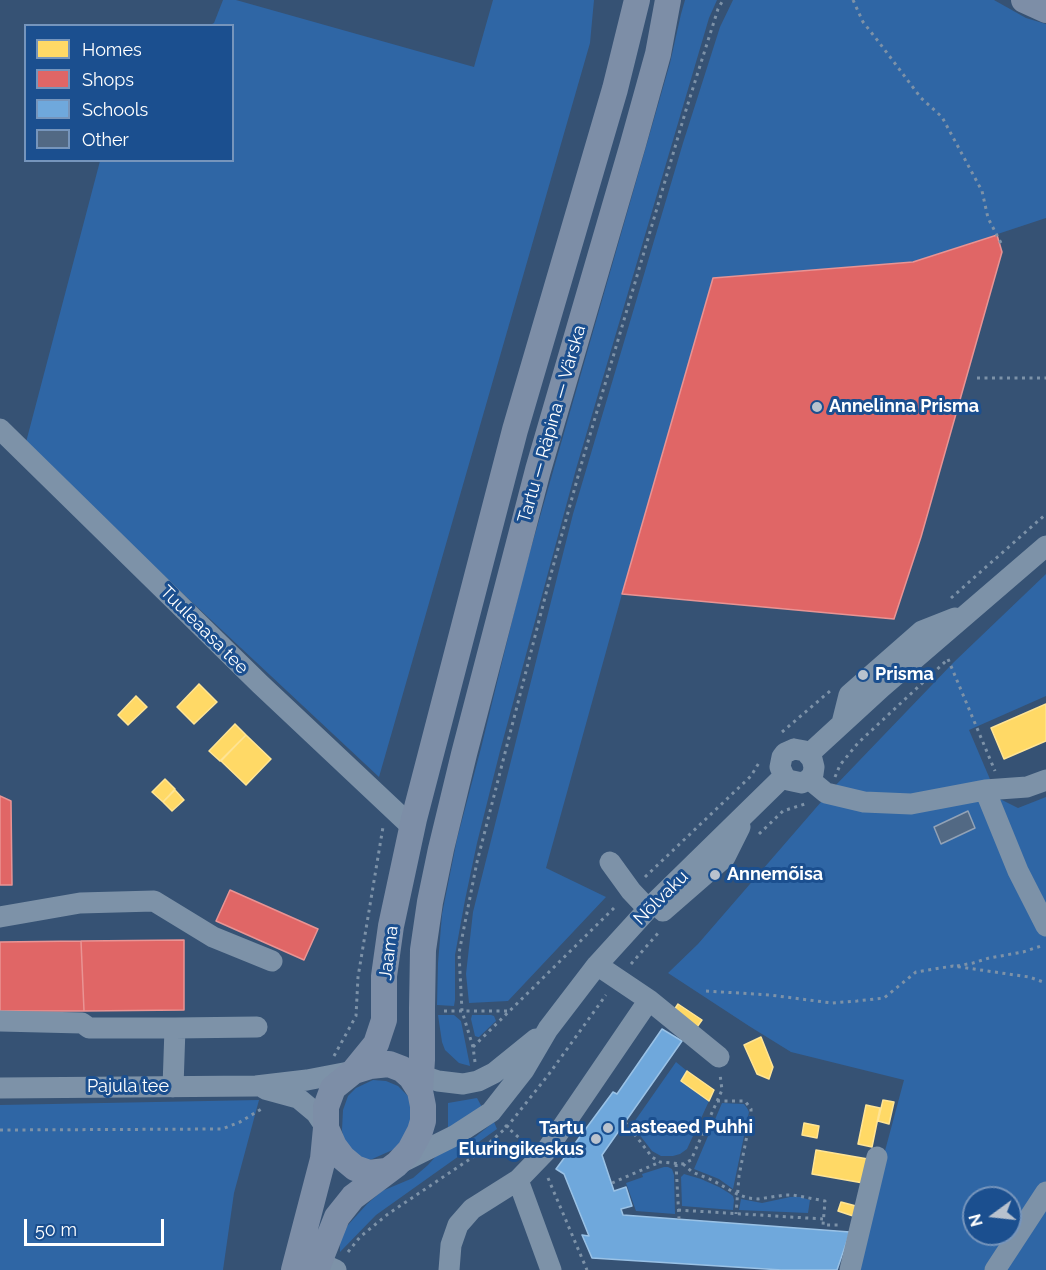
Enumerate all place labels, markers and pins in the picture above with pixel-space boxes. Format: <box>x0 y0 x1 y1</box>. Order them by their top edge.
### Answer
place label: Annelinna Prisma <box>829 396 979 418</box>
marker: Annelinna Prisma <box>810 400 824 414</box>
place label: Prisma <box>875 664 934 686</box>
marker: Prisma <box>856 668 870 682</box>
place label: Annemõisa <box>727 864 823 886</box>
marker: Annemõisa <box>708 868 722 882</box>
place label: Lasteaed Puhhi <box>620 1117 753 1139</box>
place label: Tartu Eluringikeskus <box>459 1118 584 1160</box>
marker: Lasteaed Puhhi <box>601 1121 615 1135</box>
marker: Tartu Eluringikeskus <box>589 1132 603 1146</box>

